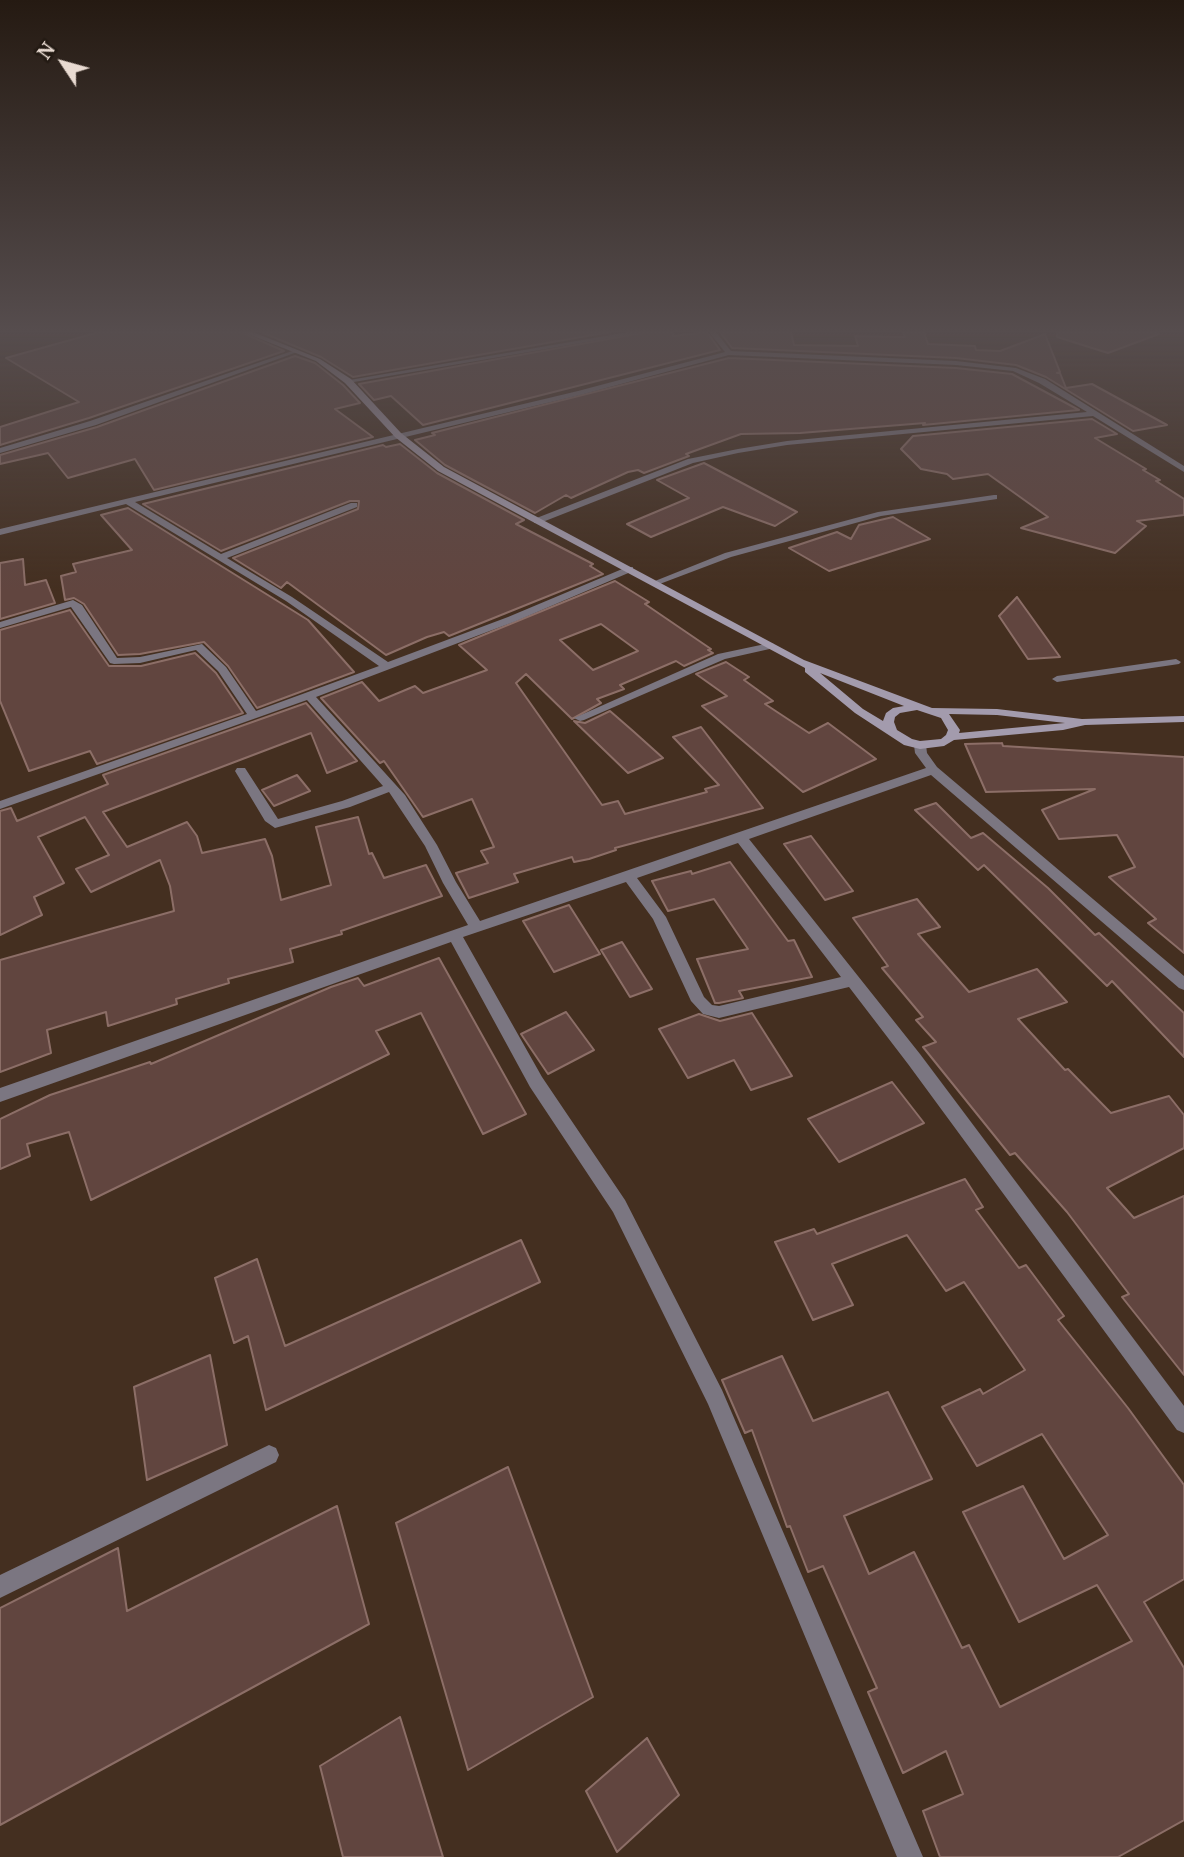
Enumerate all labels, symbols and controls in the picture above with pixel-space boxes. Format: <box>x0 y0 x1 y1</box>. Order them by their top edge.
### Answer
north arrow <box>28 28 98 98</box>
text: N <box>31 37 61 64</box>

